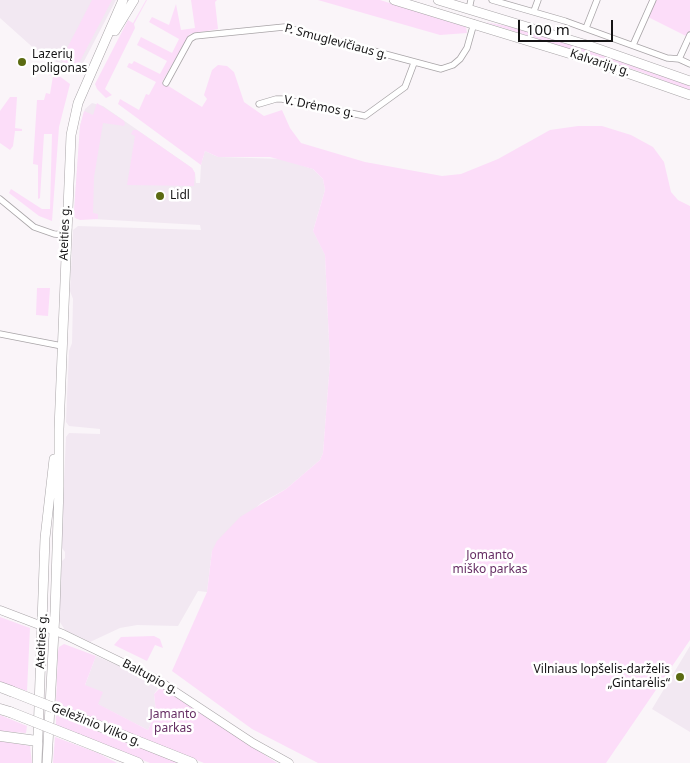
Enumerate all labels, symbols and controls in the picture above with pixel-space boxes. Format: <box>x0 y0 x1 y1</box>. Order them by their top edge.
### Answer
scale bar <box>520 10 615 42</box>
text: 100 m <box>526 19 570 39</box>
street label: P. Smuglevičiaus g. <box>283 21 389 63</box>
street label: Kalvarijų g. <box>568 47 632 79</box>
place label: Lazerių poligonas <box>32 48 87 76</box>
marker: Lazerių poligonas <box>16 56 28 68</box>
street label: V. Drėmos g. <box>283 93 355 121</box>
place label: Lidl <box>170 189 190 203</box>
marker: Lidl <box>154 190 166 202</box>
street label: Ateities g. <box>57 205 73 261</box>
park label: Jomanto miško parkas <box>453 549 527 577</box>
street label: Ateities g. <box>33 613 51 669</box>
street label: Baltupio g. <box>120 656 180 698</box>
place label: Vilniaus lopšelis-darželis „Gintarėlis“ <box>534 663 670 691</box>
marker: Vilniaus lopšelis-darželis „Gintarėlis“ <box>674 671 686 683</box>
street label: Geležinio Vilko g. <box>49 700 143 750</box>
park label: Jamanto parkas <box>150 708 196 736</box>

